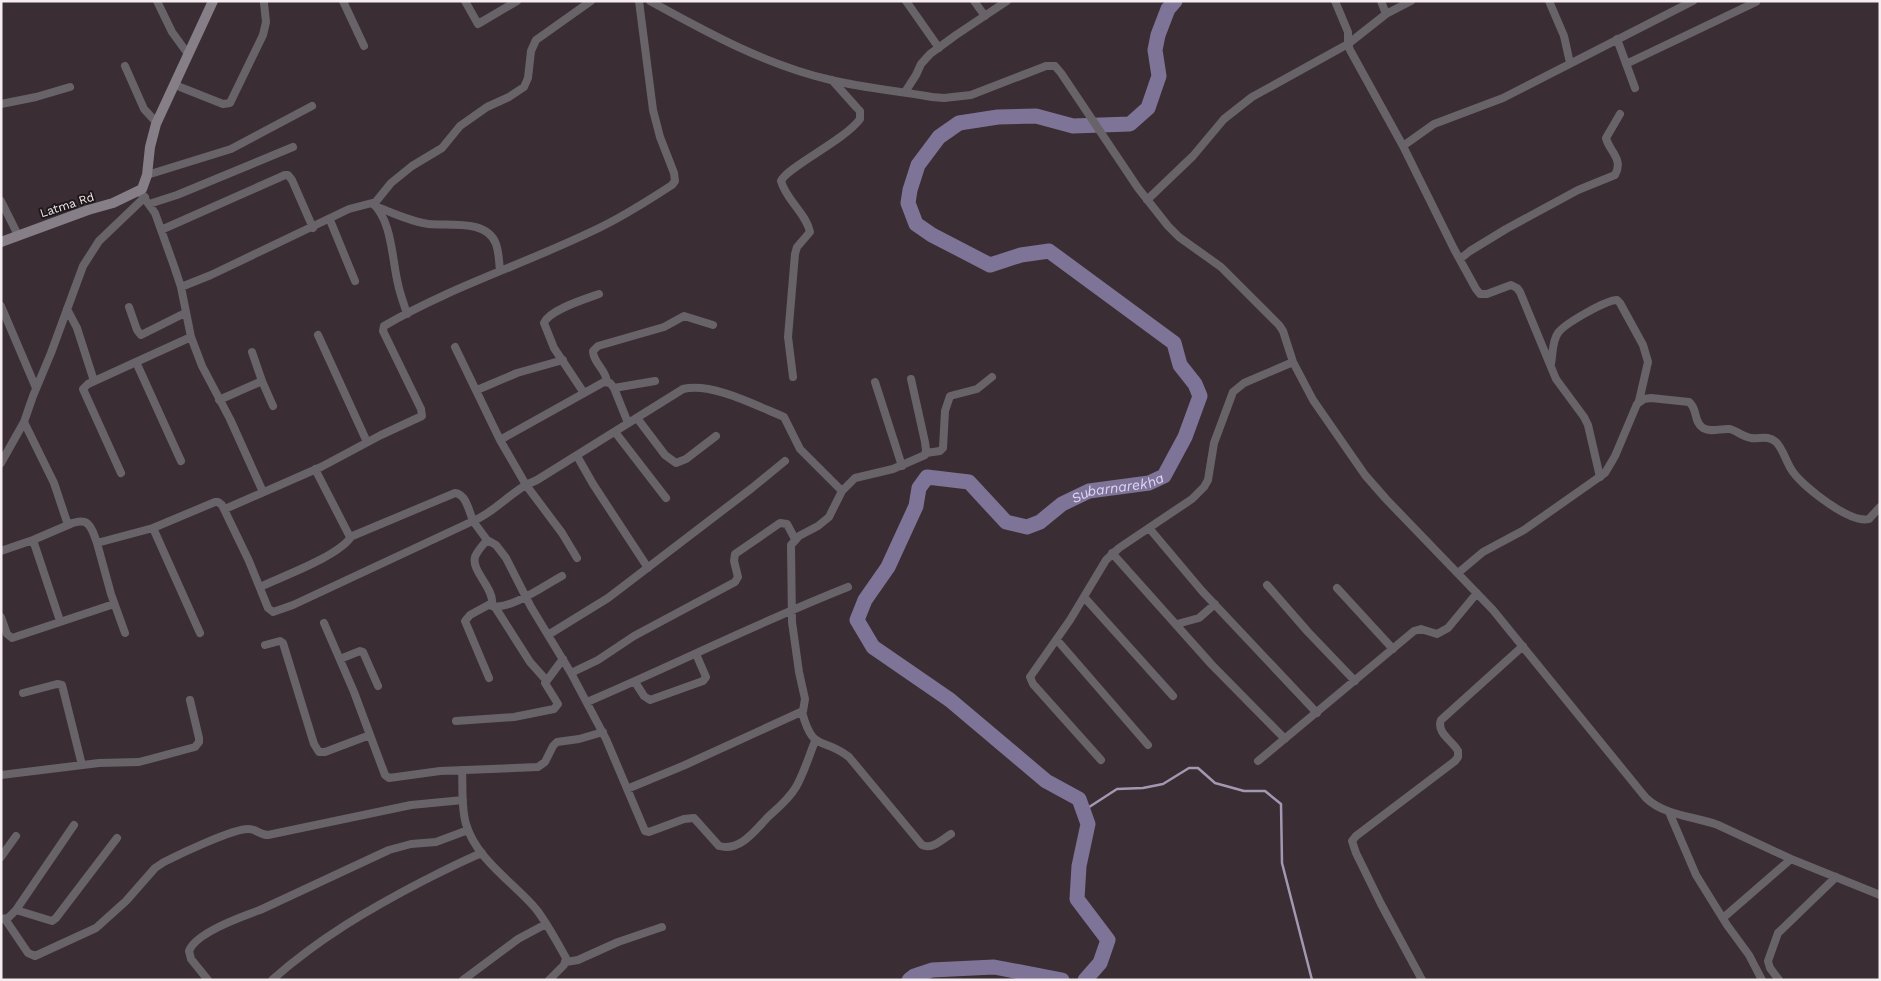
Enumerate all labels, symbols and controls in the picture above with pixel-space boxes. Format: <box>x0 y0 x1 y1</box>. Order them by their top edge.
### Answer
street label: Latma Rd <box>38 190 96 220</box>
water label: Subarnarekha <box>1069 469 1167 506</box>

